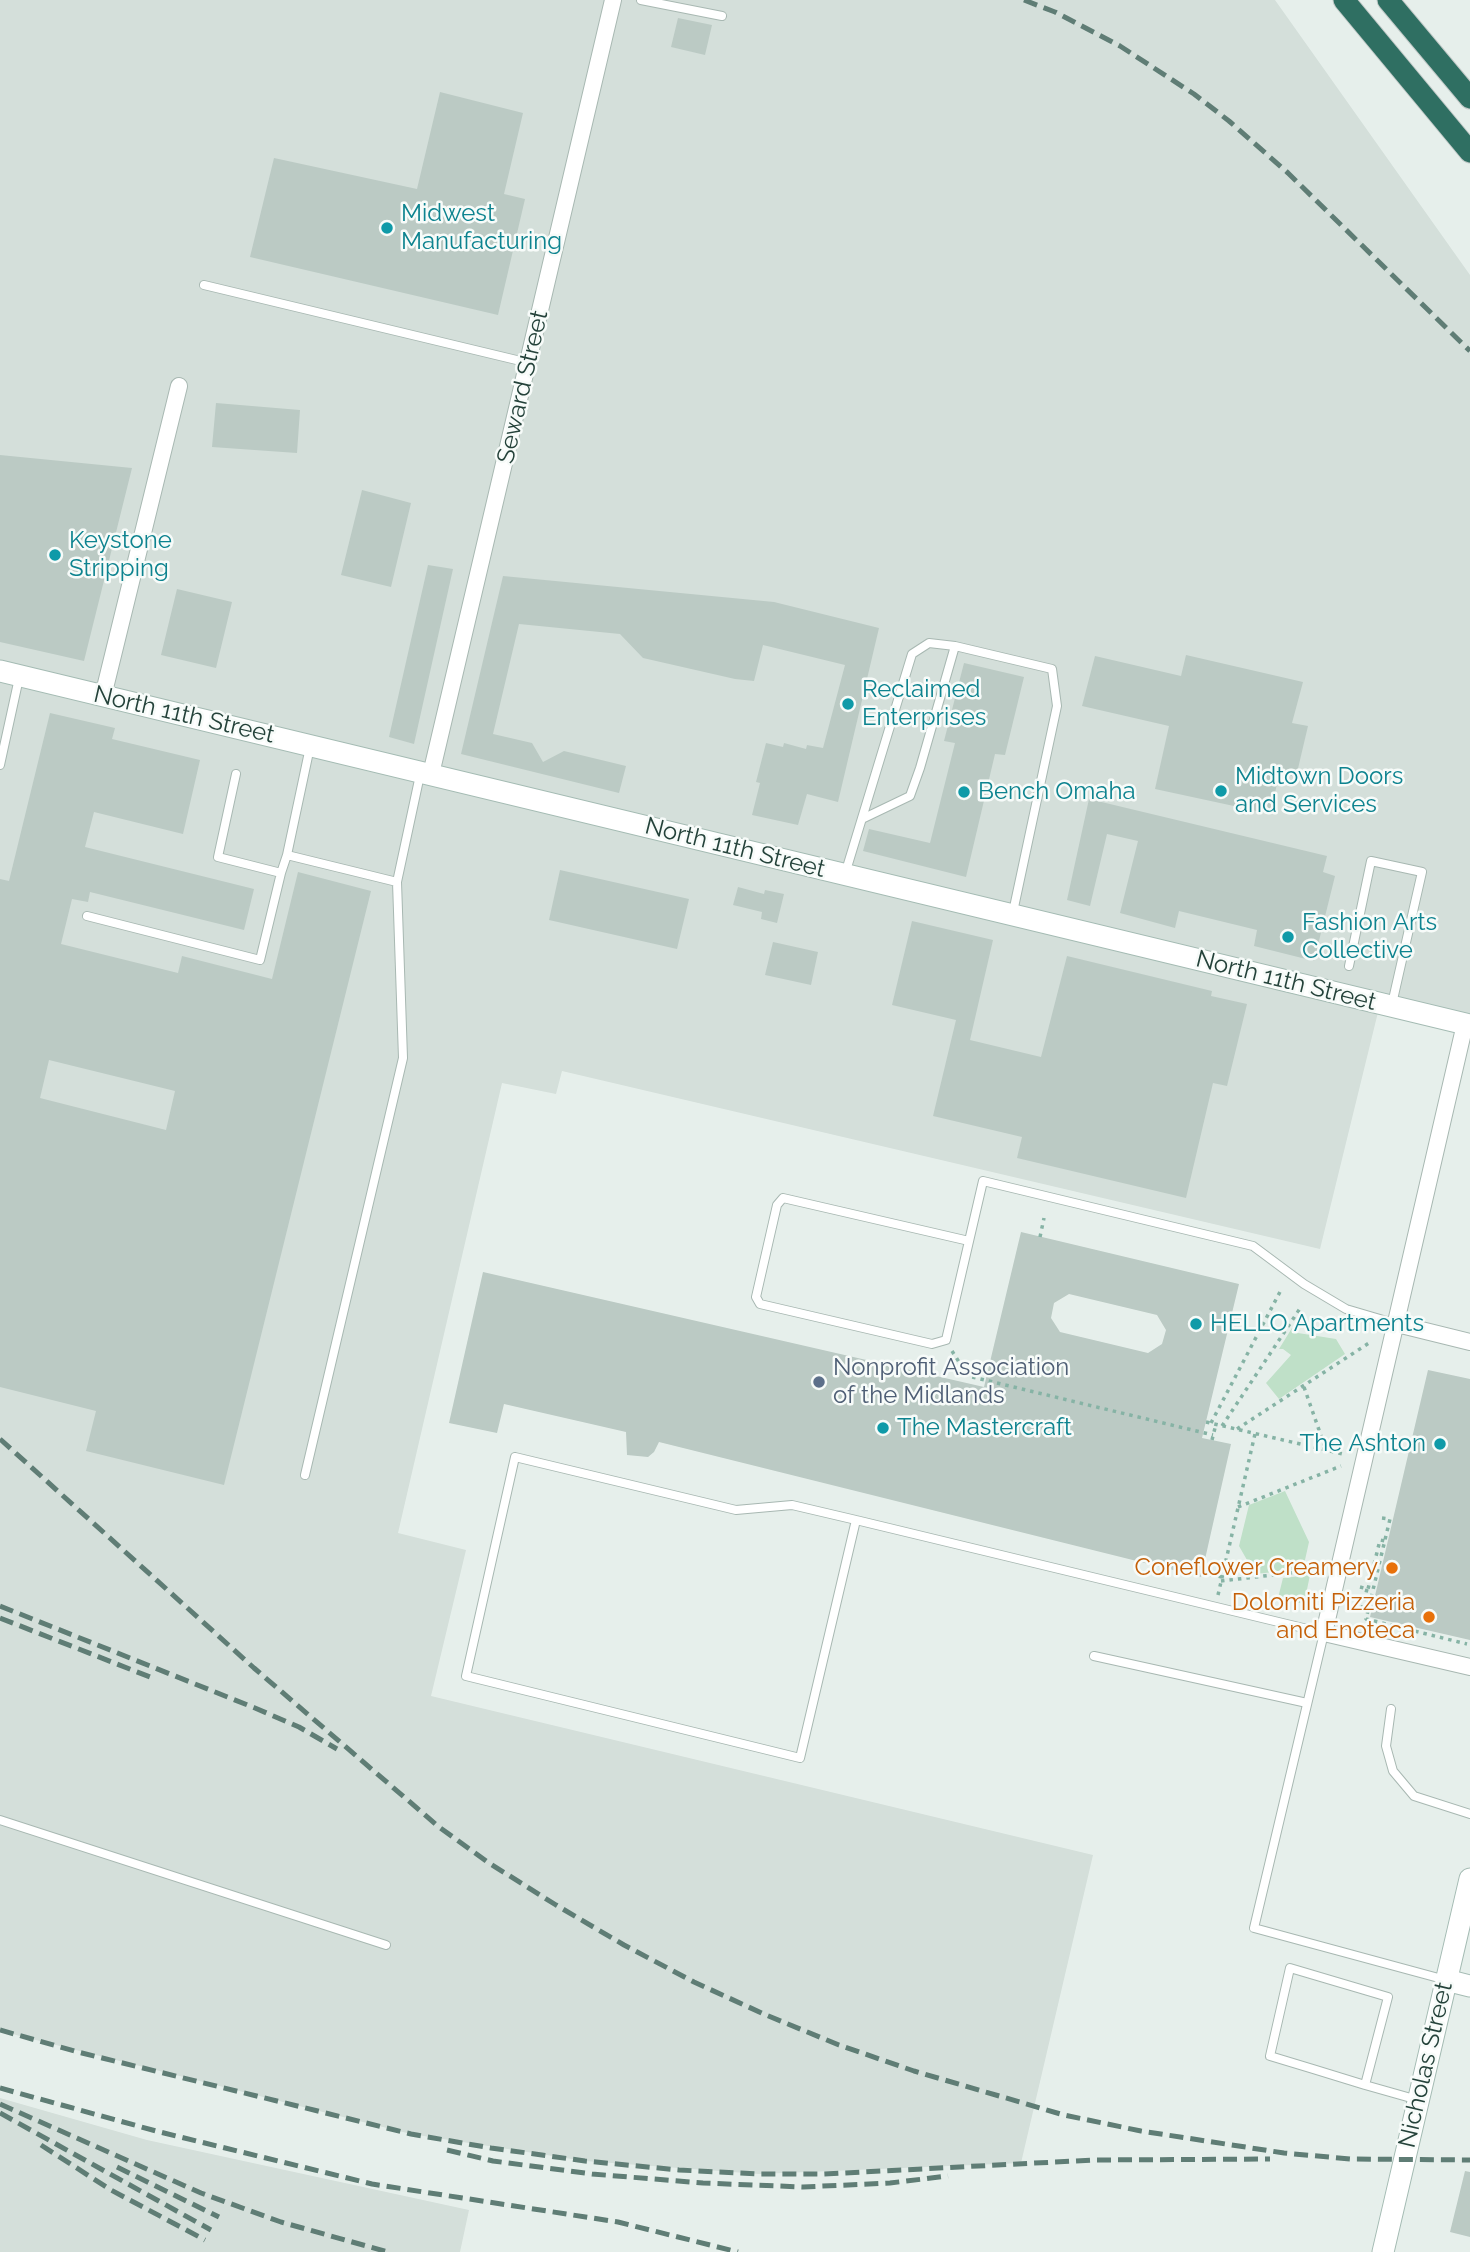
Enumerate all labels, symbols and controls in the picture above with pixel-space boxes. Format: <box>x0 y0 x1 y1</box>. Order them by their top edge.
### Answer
place label: Midwest Manufacturing <box>401 200 562 256</box>
marker: Midwest Manufacturing <box>379 220 395 236</box>
street label: Seward Street <box>491 308 555 466</box>
place label: Keystone Stripping <box>69 527 172 583</box>
marker: Keystone Stripping <box>47 547 63 563</box>
place label: Reclaimed Enterprises <box>862 676 986 732</box>
street label: North 11th Street <box>91 680 277 750</box>
marker: Reclaimed Enterprises <box>840 696 856 712</box>
place label: Midtown Doors and Services <box>1235 763 1403 819</box>
place label: Bench Omaha <box>978 778 1135 806</box>
marker: Midtown Doors and Services <box>1213 783 1229 799</box>
marker: Bench Omaha <box>956 784 972 800</box>
street label: North 11th Street <box>642 812 828 884</box>
place label: Fashion Arts Collective <box>1302 909 1437 965</box>
marker: Fashion Arts Collective <box>1280 929 1296 945</box>
street label: North 11th Street <box>1193 945 1379 1017</box>
place label: HELLO Apartments <box>1210 1310 1424 1338</box>
marker: HELLO Apartments <box>1188 1316 1204 1332</box>
place label: Nonprofit Association of the Midlands <box>833 1354 1069 1410</box>
marker: Nonprofit Association of the Midlands <box>811 1374 827 1390</box>
place label: The Mastercraft <box>897 1414 1072 1442</box>
marker: The Mastercraft <box>875 1420 891 1436</box>
place label: The Ashton <box>1300 1430 1426 1458</box>
marker: The Ashton <box>1432 1436 1448 1452</box>
place label: Coneflower Creamery <box>1135 1554 1378 1582</box>
marker: Coneflower Creamery <box>1384 1560 1400 1576</box>
place label: Dolomiti Pizzeria and Enoteca <box>1232 1589 1415 1645</box>
marker: Dolomiti Pizzeria and Enoteca <box>1421 1609 1437 1625</box>
street label: Nicholas Street <box>1393 1979 1459 2151</box>

